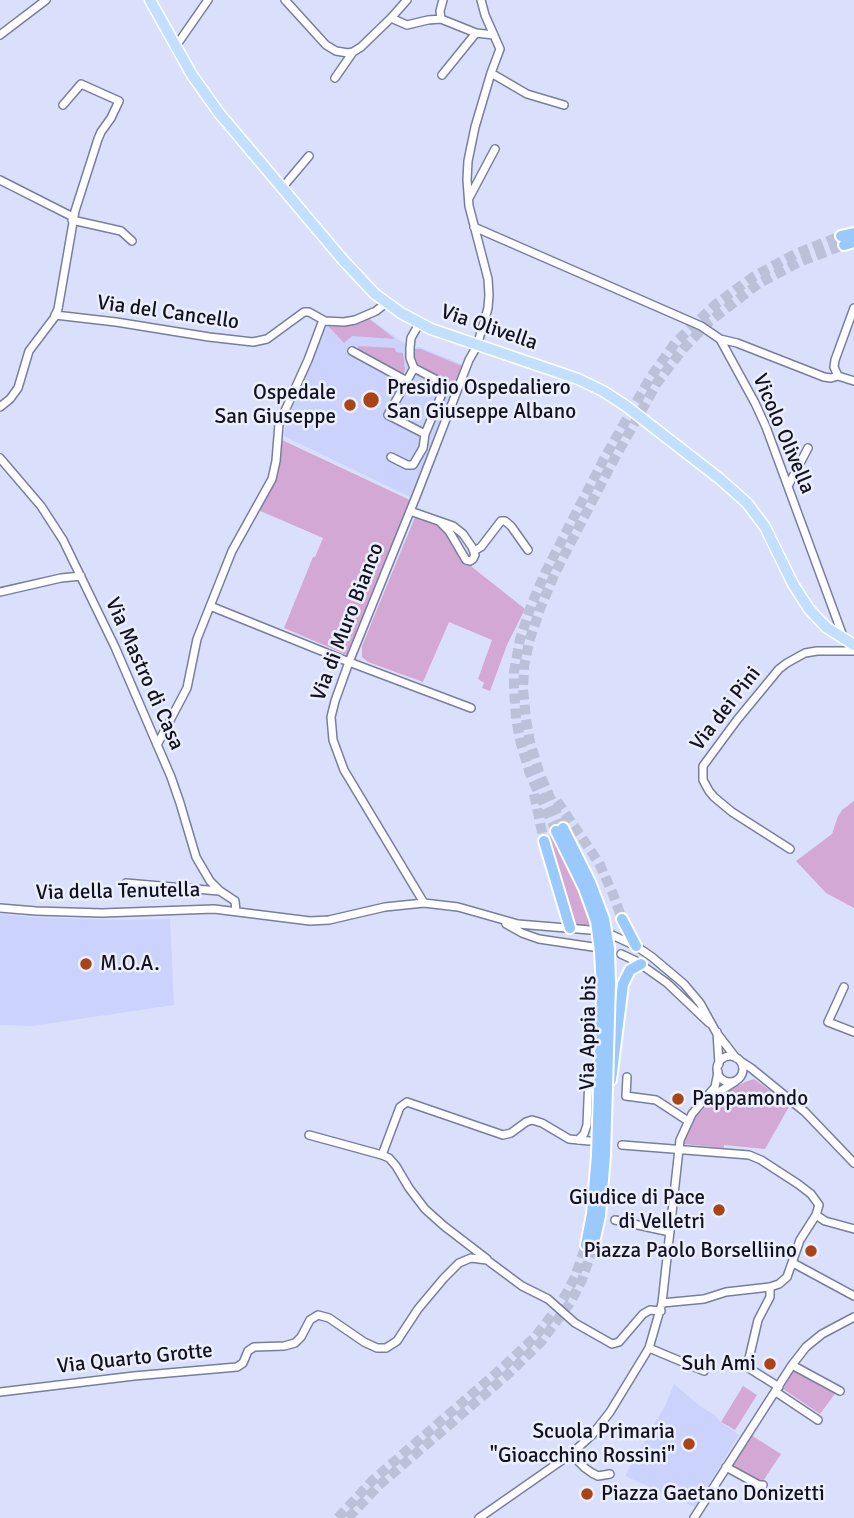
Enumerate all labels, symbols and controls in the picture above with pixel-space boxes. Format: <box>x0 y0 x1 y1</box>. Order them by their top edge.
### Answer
street label: Via del Cancello <box>95 291 241 335</box>
street label: Via Olivella <box>437 300 541 356</box>
street label: Vicolo Olivella <box>746 370 820 498</box>
place label: Presidio Ospedaliero San Giuseppe Albano <box>387 375 576 425</box>
place label: Ospedale San Giuseppe <box>214 380 336 430</box>
marker: Presidio Ospedaliero San Giuseppe Albano <box>361 390 381 410</box>
marker: Ospedale San Giuseppe <box>342 397 358 413</box>
street label: Via di Muro Bianco <box>306 540 390 704</box>
street label: Via Mastro di Casa <box>99 594 189 754</box>
street label: Via dei Pini <box>685 662 767 756</box>
street label: Via della Tenutella <box>36 878 200 906</box>
place label: M.O.A. <box>100 951 160 977</box>
marker: M.O.A. <box>78 956 94 972</box>
street label: Via Appia bis <box>575 975 603 1091</box>
place label: Pappamondo <box>692 1086 808 1112</box>
marker: Pappamondo <box>670 1091 686 1107</box>
place label: Giudice di Pace di Velletri <box>569 1185 705 1235</box>
marker: Giudice di Pace di Velletri <box>711 1202 727 1218</box>
place label: Piazza Paolo Borselliino <box>583 1238 797 1264</box>
marker: Piazza Paolo Borselliino <box>803 1243 819 1259</box>
street label: Via Quarto Grotte <box>56 1338 214 1380</box>
place label: Suh Ami <box>682 1351 756 1377</box>
marker: Suh Ami <box>762 1356 778 1372</box>
place label: Scuola Primaria "Gioacchino Rossini" <box>490 1419 675 1469</box>
marker: Scuola Primaria "Gioacchino Rossini" <box>681 1436 697 1452</box>
place label: Piazza Gaetano Donizetti <box>601 1481 825 1507</box>
marker: Piazza Gaetano Donizetti <box>579 1486 595 1502</box>

